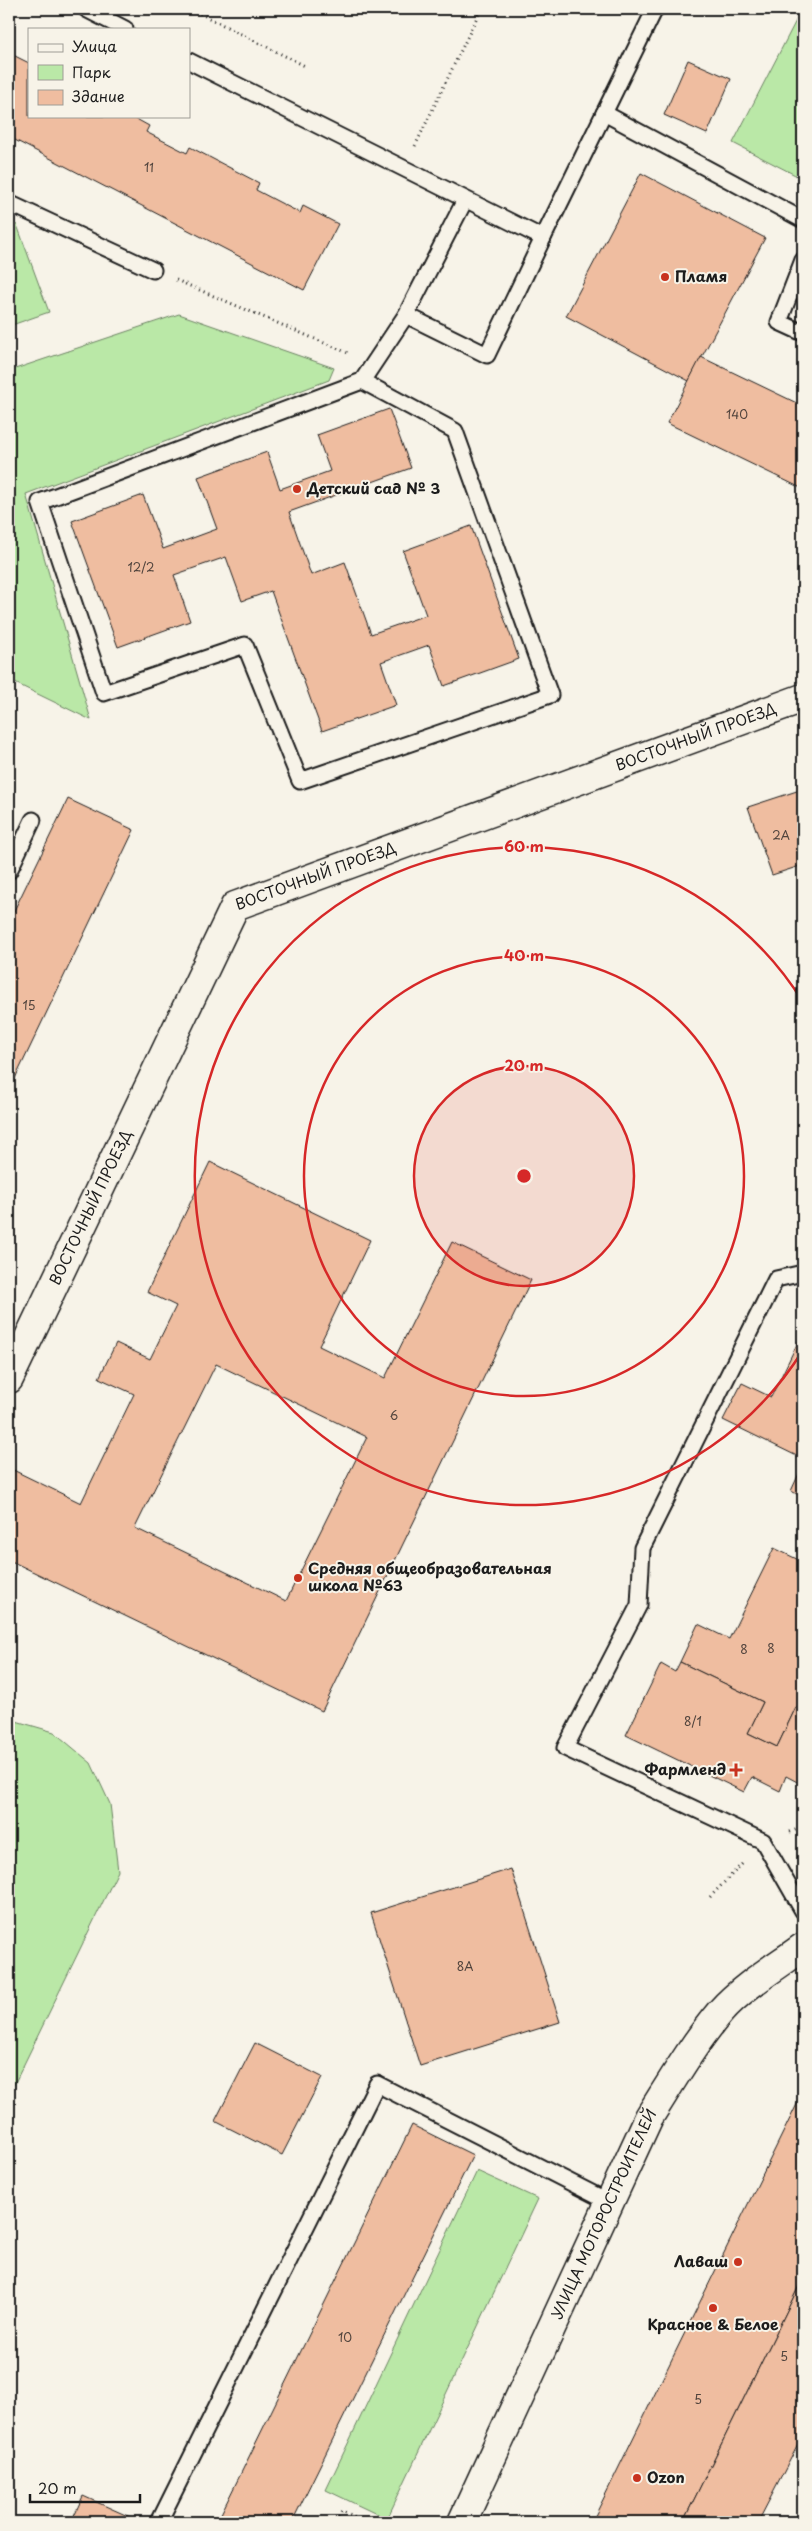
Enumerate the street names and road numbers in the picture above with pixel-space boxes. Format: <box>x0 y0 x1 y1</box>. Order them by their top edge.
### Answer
street label: ВОСТОЧНЫЙ ПРОЕЗД <box>612 696 779 776</box>
street label: ВОСТОЧНЫЙ ПРОЕЗД <box>231 835 399 915</box>
street label: ВОСТОЧНЫЙ ПРОЕЗД <box>43 1125 137 1288</box>
street label: УЛИЦА МОТОРОСТРОИТЕЛЕЙ <box>544 2104 661 2322</box>

